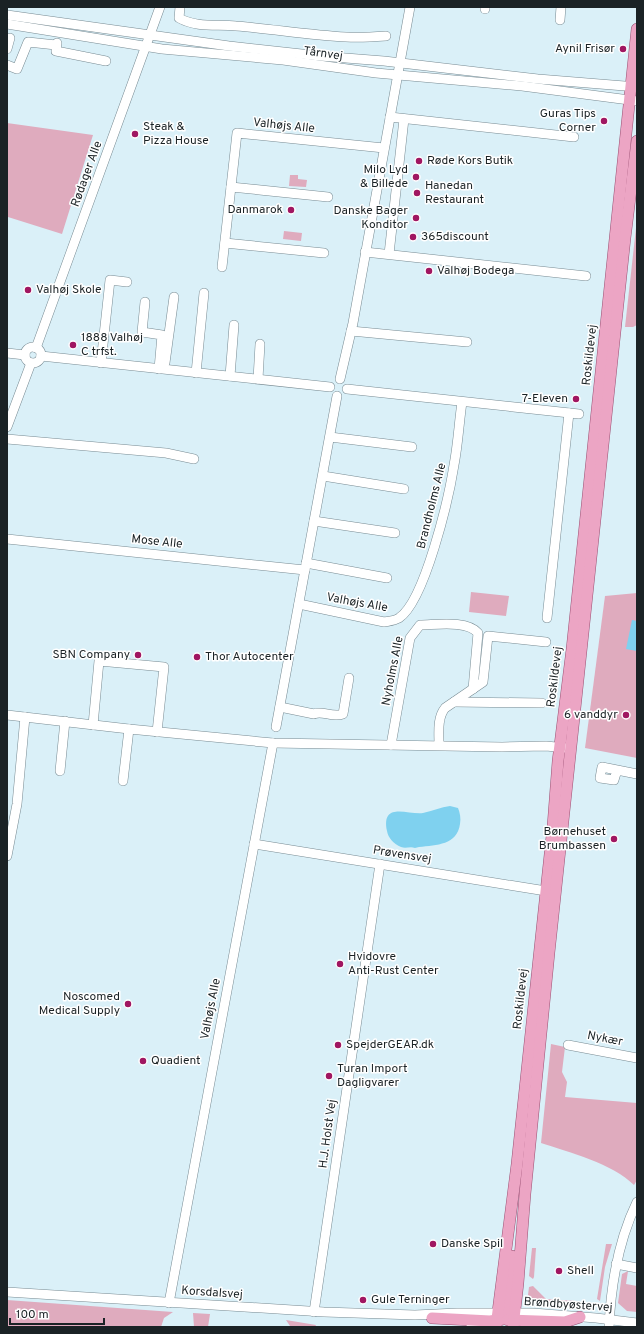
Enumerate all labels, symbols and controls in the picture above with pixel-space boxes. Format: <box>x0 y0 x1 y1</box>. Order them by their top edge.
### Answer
place label: Aynil Frisør <box>555 41 615 57</box>
street label: Tårnvej <box>302 43 344 65</box>
marker: Aynil Frisør <box>618 44 628 54</box>
place label: Guras Tips Corner <box>540 106 596 136</box>
street label: Valhøjs Alle <box>252 115 316 137</box>
marker: Guras Tips Corner <box>599 116 609 126</box>
place label: Steak & Pizza House <box>143 119 209 149</box>
marker: Steak & Pizza House <box>130 129 140 139</box>
street label: Rødager Alle <box>68 139 106 209</box>
place label: Røde Kors Butik <box>427 153 513 169</box>
marker: Røde Kors Butik <box>414 156 424 166</box>
place label: Milo Lyd & Billede <box>360 162 408 192</box>
marker: Milo Lyd & Billede <box>411 172 421 182</box>
place label: Hanedan Restaurant <box>425 178 484 208</box>
marker: Hanedan Restaurant <box>412 188 422 198</box>
place label: Danmarok <box>228 202 283 218</box>
place label: Danske Bager Konditor <box>333 203 408 233</box>
marker: Danmarok <box>286 205 296 215</box>
marker: Danske Bager Konditor <box>411 213 421 223</box>
place label: 365discount <box>421 229 489 245</box>
marker: 365discount <box>408 232 418 242</box>
place label: Valhøj Bodega <box>437 263 514 279</box>
marker: Valhøj Bodega <box>424 266 434 276</box>
place label: Valhøj Skole <box>36 282 101 298</box>
marker: Valhøj Skole <box>23 285 33 295</box>
street label: Roskildevej <box>579 324 601 386</box>
place label: 1888 Valhøj C trfst. <box>81 330 143 360</box>
marker: 1888 Valhøj C trfst. <box>68 340 78 350</box>
place label: 7-Eleven <box>522 391 568 407</box>
marker: 7-Eleven <box>571 394 581 404</box>
street label: Brandholms Alle <box>414 461 450 551</box>
street label: Mose Alle <box>131 531 183 553</box>
street label: Valhøjs Alle <box>325 590 389 616</box>
street label: Nyholms Alle <box>378 635 408 707</box>
street label: Roskildevej <box>543 646 567 708</box>
place label: SBN Company <box>52 647 130 663</box>
place label: Thor Autocenter <box>205 649 294 665</box>
marker: SBN Company <box>133 650 143 660</box>
marker: Thor Autocenter <box>192 652 202 662</box>
place label: 6 vanddyr <box>564 707 618 723</box>
marker: 6 vanddyr <box>621 710 631 720</box>
place label: Børnehuset Brumbassen <box>539 824 606 854</box>
marker: Børnehuset Brumbassen <box>609 834 619 844</box>
street label: Prøvensvej <box>372 842 432 868</box>
place label: Hvidovre Anti-Rust Center <box>348 949 439 979</box>
marker: Hvidovre Anti-Rust Center <box>335 959 345 969</box>
street label: Roskildevej <box>510 968 532 1030</box>
street label: Valhøjs Alle <box>197 977 225 1041</box>
place label: Noscomed Medical Supply <box>39 989 120 1019</box>
marker: Noscomed Medical Supply <box>123 999 133 1009</box>
street label: Nykær <box>586 1028 625 1050</box>
place label: SpejderGEAR.dk <box>346 1037 434 1053</box>
marker: SpejderGEAR.dk <box>333 1040 343 1050</box>
place label: Quadient <box>151 1053 201 1069</box>
marker: Quadient <box>138 1056 148 1066</box>
place label: Turan Import Dagligvarer <box>337 1061 408 1091</box>
marker: Turan Import Dagligvarer <box>324 1071 334 1081</box>
street label: H.J. Holst Vej <box>315 1098 341 1170</box>
place label: Danske Spil <box>441 1236 503 1252</box>
marker: Danske Spil <box>428 1239 438 1249</box>
place label: Shell <box>567 1263 594 1279</box>
marker: Shell <box>554 1266 564 1276</box>
street label: Korsdalsvej <box>181 1283 243 1303</box>
place label: Gule Terninger <box>371 1292 450 1308</box>
street label: Brøndbyøstervej <box>523 1294 613 1316</box>
marker: Gule Terninger <box>358 1295 368 1305</box>
scale bar <box>10 1300 104 1326</box>
text: 100 m <box>16 1307 49 1323</box>

